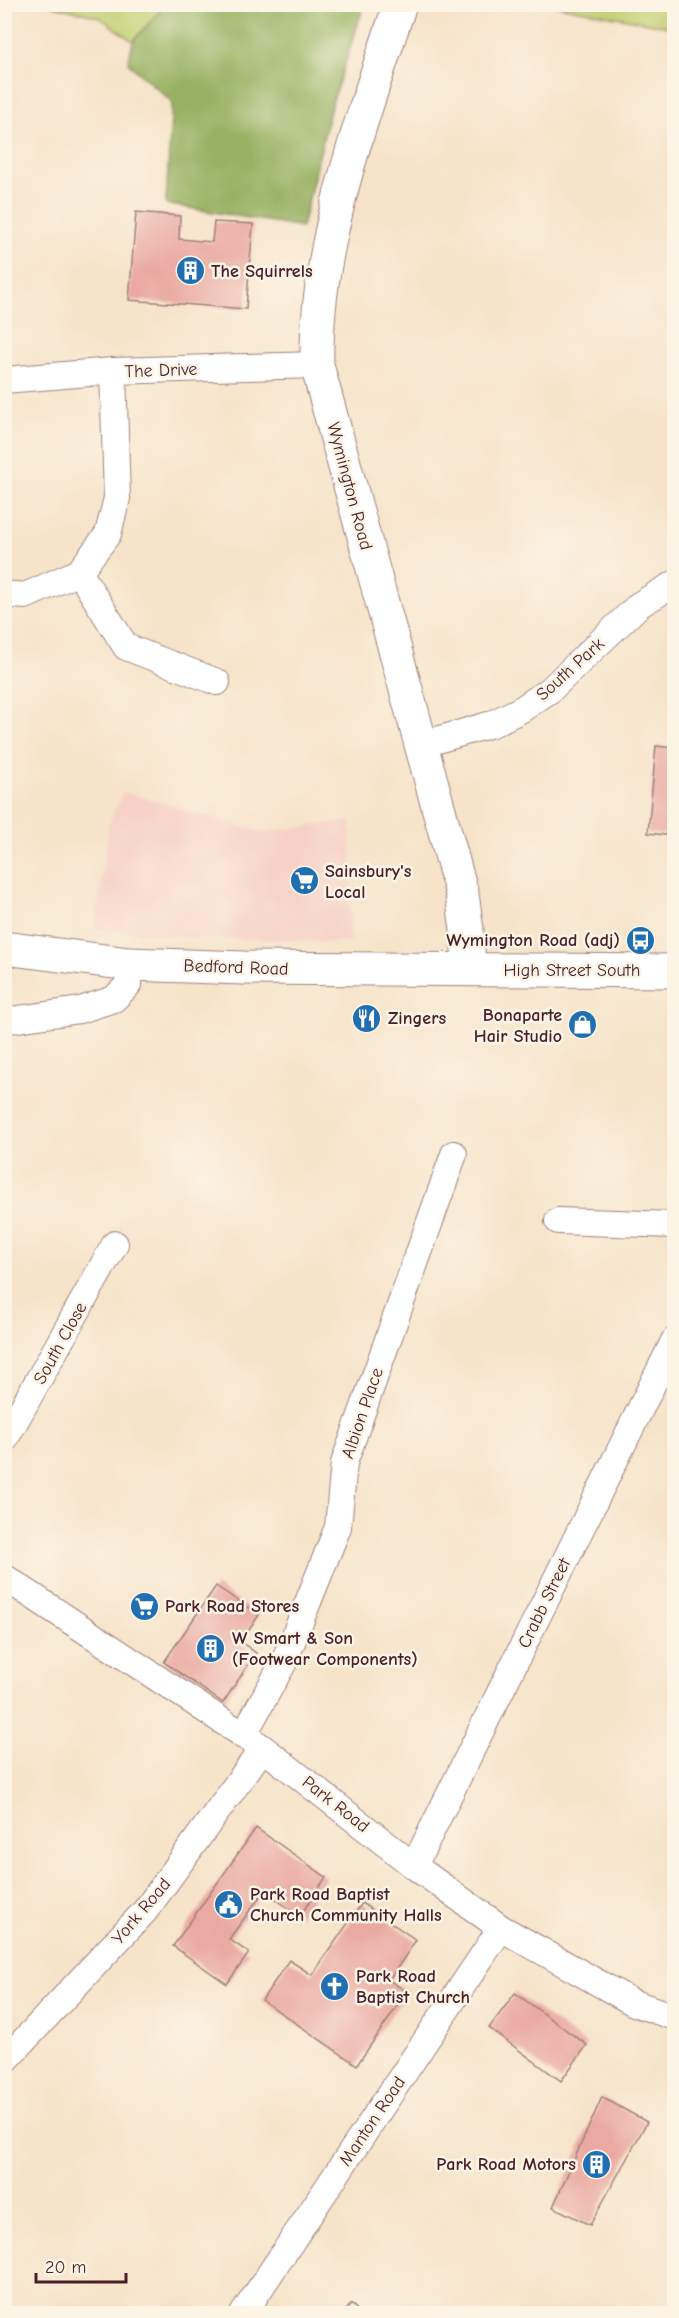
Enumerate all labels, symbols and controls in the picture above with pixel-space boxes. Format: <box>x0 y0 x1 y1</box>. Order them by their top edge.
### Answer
building icon: The Squirrels <box>174 255 206 287</box>
place label: The Squirrels <box>211 261 313 282</box>
street label: The Drive <box>124 359 198 382</box>
street label: Wymington Road <box>322 420 377 552</box>
street label: South Park <box>532 633 609 705</box>
place label: Sainsbury's Local <box>325 861 412 903</box>
supermarket icon: Sainsbury's Local <box>288 865 320 897</box>
bus stop icon: Wymington Road (adj) <box>625 924 657 956</box>
place label: Wymington Road (adj) <box>446 930 620 951</box>
street label: Bedford Road <box>183 955 289 980</box>
street label: High Street South <box>504 960 640 981</box>
restaurant icon: Zingers <box>351 1002 383 1034</box>
place label: Bonaparte Hair Studio <box>474 1005 562 1047</box>
place label: Zingers <box>388 1008 446 1029</box>
shop icon: Bonaparte Hair Studio <box>567 1009 599 1041</box>
street label: South Close <box>29 1299 92 1388</box>
street label: Albion Place <box>337 1365 388 1461</box>
street label: Crabb Street <box>514 1554 576 1652</box>
supermarket icon: Park Road Stores <box>128 1590 160 1622</box>
place label: Park Road Stores <box>165 1596 299 1617</box>
place label: W Smart & Son (Footwear Components) <box>232 1628 418 1670</box>
building icon: W Smart & Son (Footwear Components) <box>195 1632 227 1664</box>
street label: Park Road <box>298 1772 373 1837</box>
street label: York Road <box>108 1874 175 1949</box>
place label: Park Road Baptist Church Community Halls <box>250 1884 442 1926</box>
public building icon: Park Road Baptist Church Community Halls <box>213 1888 245 1920</box>
place label: Park Road Baptist Church <box>356 1966 470 2008</box>
church icon: Park Road Baptist Church <box>319 1970 351 2002</box>
street label: Manton Road <box>335 2073 410 2170</box>
building icon: Park Road Motors <box>581 2148 613 2180</box>
place label: Park Road Motors <box>436 2154 576 2175</box>
scale bar <box>36 2246 126 2284</box>
text: 20 m <box>45 2257 86 2278</box>

